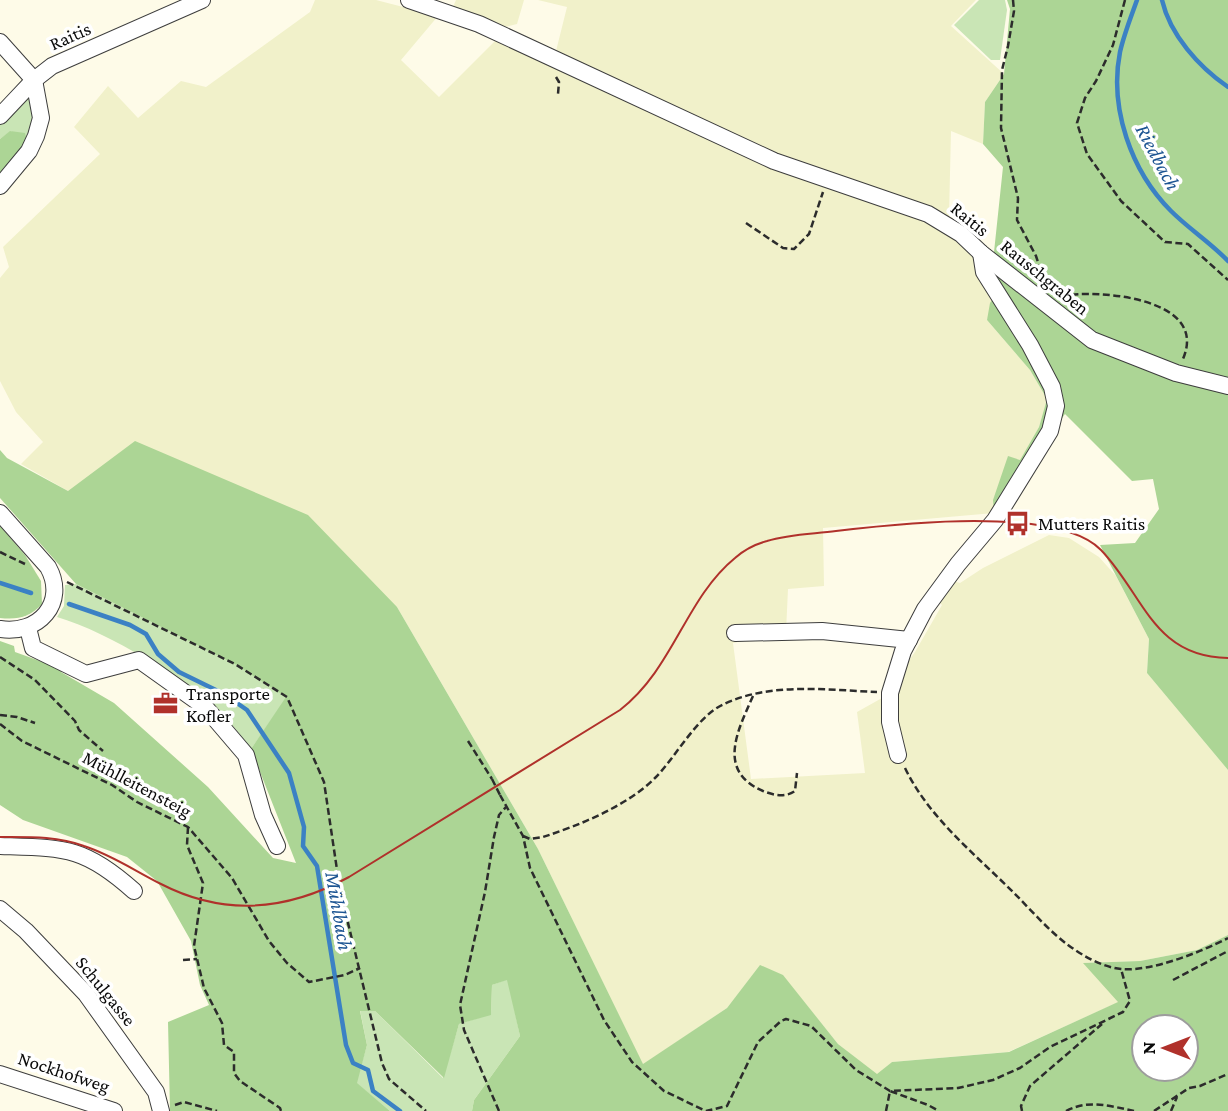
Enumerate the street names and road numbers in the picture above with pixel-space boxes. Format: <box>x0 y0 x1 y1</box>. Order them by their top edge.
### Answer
street label: Raitis <box>46 18 94 54</box>
street label: Raitis <box>947 197 993 241</box>
street label: Rauschgraben <box>997 235 1093 319</box>
street label: Mühlleitensteig <box>79 747 195 821</box>
street label: Schulgasse <box>72 952 140 1030</box>
street label: Nockhofweg <box>16 1047 112 1097</box>

